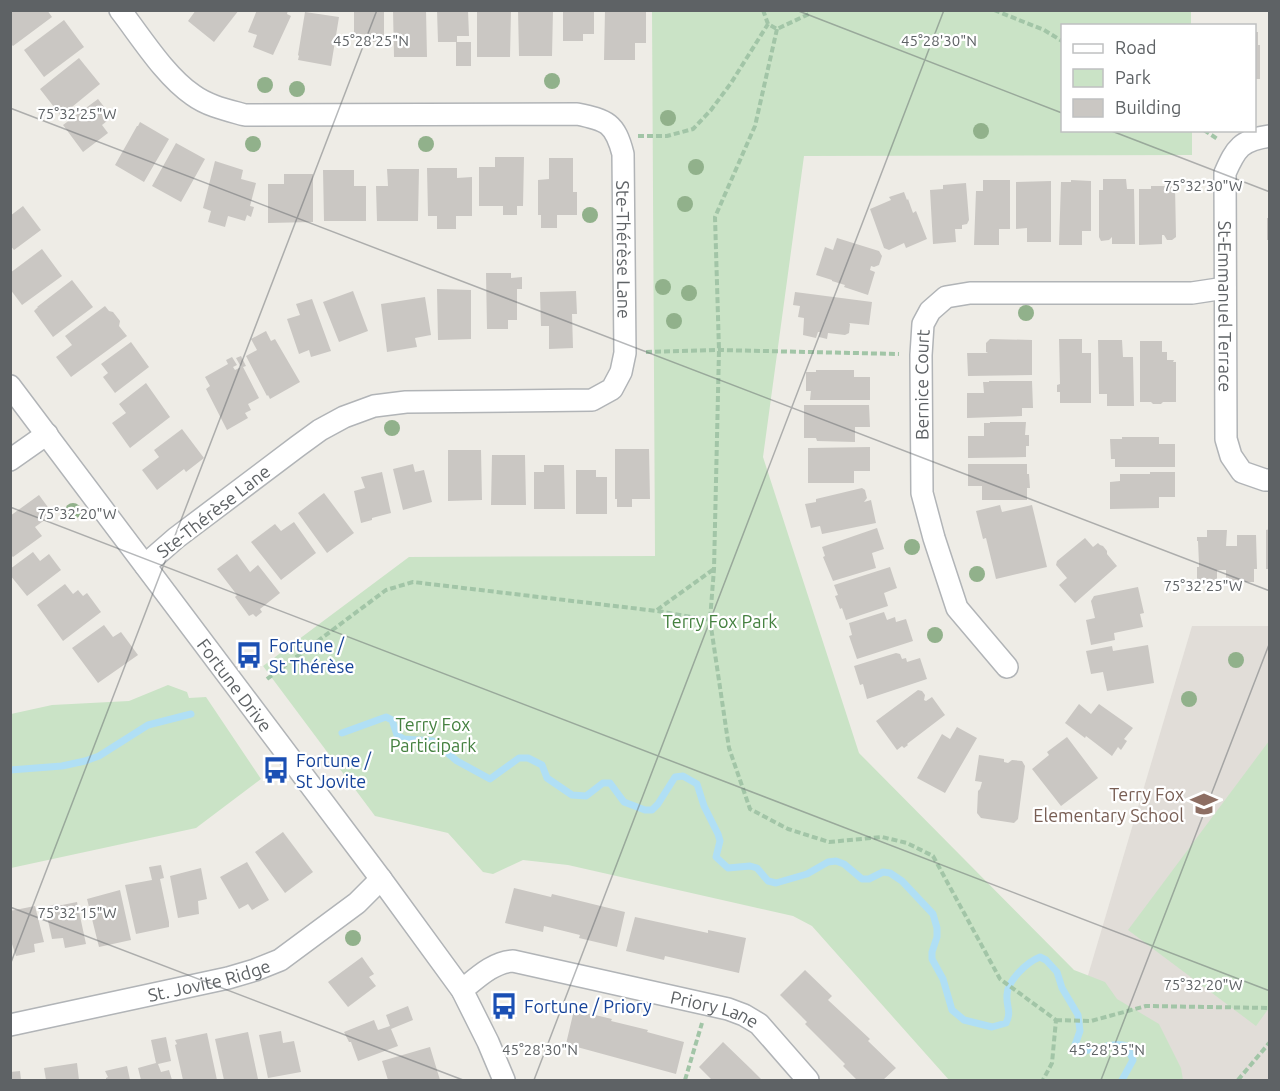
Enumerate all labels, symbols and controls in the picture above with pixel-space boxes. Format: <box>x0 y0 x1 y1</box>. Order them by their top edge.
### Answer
legend <box>1061 24 1256 132</box>
text: 45°28'25"N <box>333 32 409 49</box>
text: 45°28'30"N <box>901 32 977 49</box>
text: Road <box>1115 37 1157 57</box>
text: Park <box>1115 67 1151 87</box>
text: Building <box>1115 97 1181 117</box>
text: 75°32'25"W <box>37 105 117 122</box>
text: 75°32'30"W <box>1163 177 1243 194</box>
street label: Ste-Thérèse Lane <box>613 180 635 319</box>
street label: St-Emmanuel Terrace <box>1215 221 1236 392</box>
street label: Bernice Court <box>911 329 933 440</box>
street label: Ste-Thérèse Lane <box>152 461 274 561</box>
text: 75°32'20"W <box>37 505 117 522</box>
text: 75°32'25"W <box>1163 577 1243 594</box>
park label: Terry Fox Park <box>663 611 777 631</box>
street label: Fortune Drive <box>193 634 276 735</box>
place label: Fortune / St Thérèse <box>269 635 354 676</box>
bus stop icon: Fortune / St Thérèse <box>234 640 264 670</box>
park label: Terry Fox Participark <box>390 714 476 755</box>
place label: Fortune / St Jovite <box>296 750 372 791</box>
bus stop icon: Fortune / St Jovite <box>261 755 291 785</box>
place label: Terry Fox Elementary School <box>1033 784 1184 825</box>
school or university icon: Terry Fox Elementary School <box>1189 789 1219 819</box>
text: 75°32'15"W <box>37 904 117 921</box>
street label: St. Jovite Ridge <box>146 955 273 1005</box>
text: 75°32'20"W <box>1163 976 1243 993</box>
street label: Priory Lane <box>669 986 762 1032</box>
bus stop icon: Fortune / Priory <box>489 991 519 1021</box>
place label: Fortune / Priory <box>524 996 652 1016</box>
text: 45°28'30"N <box>502 1041 578 1058</box>
text: 45°28'35"N <box>1069 1041 1145 1058</box>

